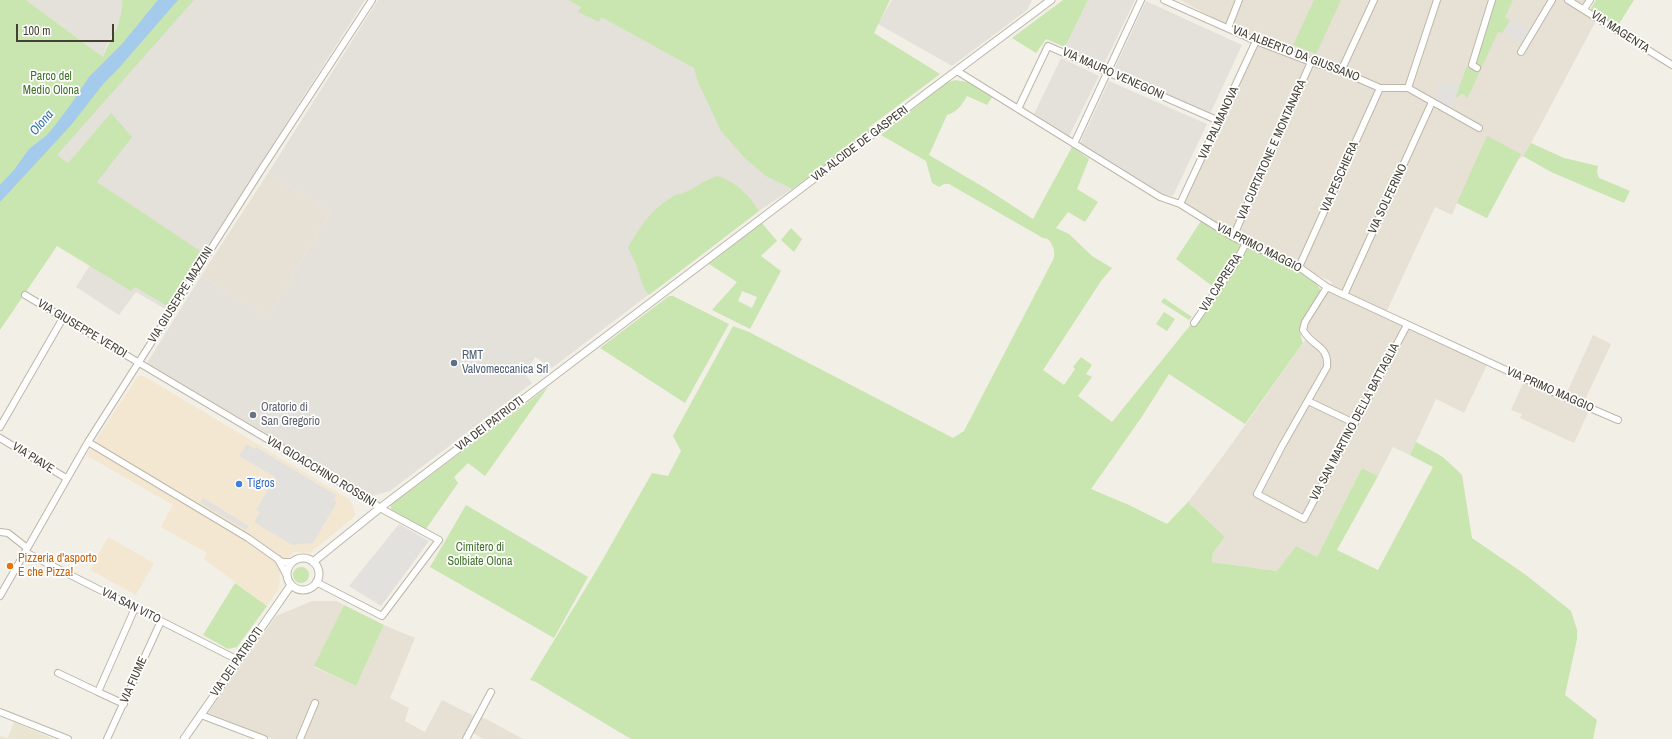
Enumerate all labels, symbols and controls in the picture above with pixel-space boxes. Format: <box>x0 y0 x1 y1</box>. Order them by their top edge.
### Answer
street label: VIA MAGENTA <box>1588 8 1652 56</box>
scale bar <box>18 16 116 42</box>
text: 100 m <box>23 23 50 39</box>
street label: VIA ALBERTO DA GIUSSANO <box>1230 23 1362 85</box>
street label: VIA MAURO VENEGONI <box>1060 45 1166 103</box>
park label: Parco del Medio Olona <box>23 70 79 98</box>
street label: VIA CURTATONE E MONTANARA <box>1234 78 1310 222</box>
street label: VIA PALMANOVA <box>1196 84 1242 162</box>
street label: VIA ALCIDE DE GASPERI <box>809 103 911 185</box>
water label: Olona <box>27 107 57 139</box>
street label: VIA PESCHIERA <box>1318 140 1362 214</box>
street label: VIA SOLFERINO <box>1366 162 1410 236</box>
street label: VIA PRIMO MAGGIO <box>1214 220 1304 276</box>
street label: VIA GIUSEPPE MAZZINI <box>145 244 217 346</box>
street label: VIA CAPRERA <box>1197 251 1245 315</box>
street label: VIA GIUSEPPE VERDI <box>35 297 129 361</box>
street label: VIA SAN MARTINO DELLA BATTAGLIA <box>1307 341 1403 503</box>
place label: RMT Valvomeccanica Srl <box>462 349 548 377</box>
marker: RMT Valvomeccanica Srl <box>449 358 459 368</box>
street label: VIA PRIMO MAGGIO <box>1504 364 1596 416</box>
street label: VIA DEI PATRIOTI <box>453 394 527 454</box>
place label: Oratorio di San Gregorio <box>261 401 320 429</box>
marker: Oratorio di San Gregorio <box>248 410 258 420</box>
street label: VIA GIOACCHINO ROSSINI <box>264 434 378 510</box>
street label: VIA PIAVE <box>9 439 57 477</box>
place label: Tigros <box>247 477 275 491</box>
marker: Tigros <box>234 479 244 489</box>
park label: Cimitero di Solbiate Olona <box>447 541 513 569</box>
place label: Pizzeria d'asporto E che Pizza! <box>18 552 97 580</box>
marker: Pizzeria d'asporto E che Pizza! <box>5 561 15 571</box>
street label: VIA SAN VITO <box>99 585 163 627</box>
street label: VIA DEI PATRIOTI <box>208 624 266 700</box>
street label: VIA FIUME <box>117 655 151 705</box>

